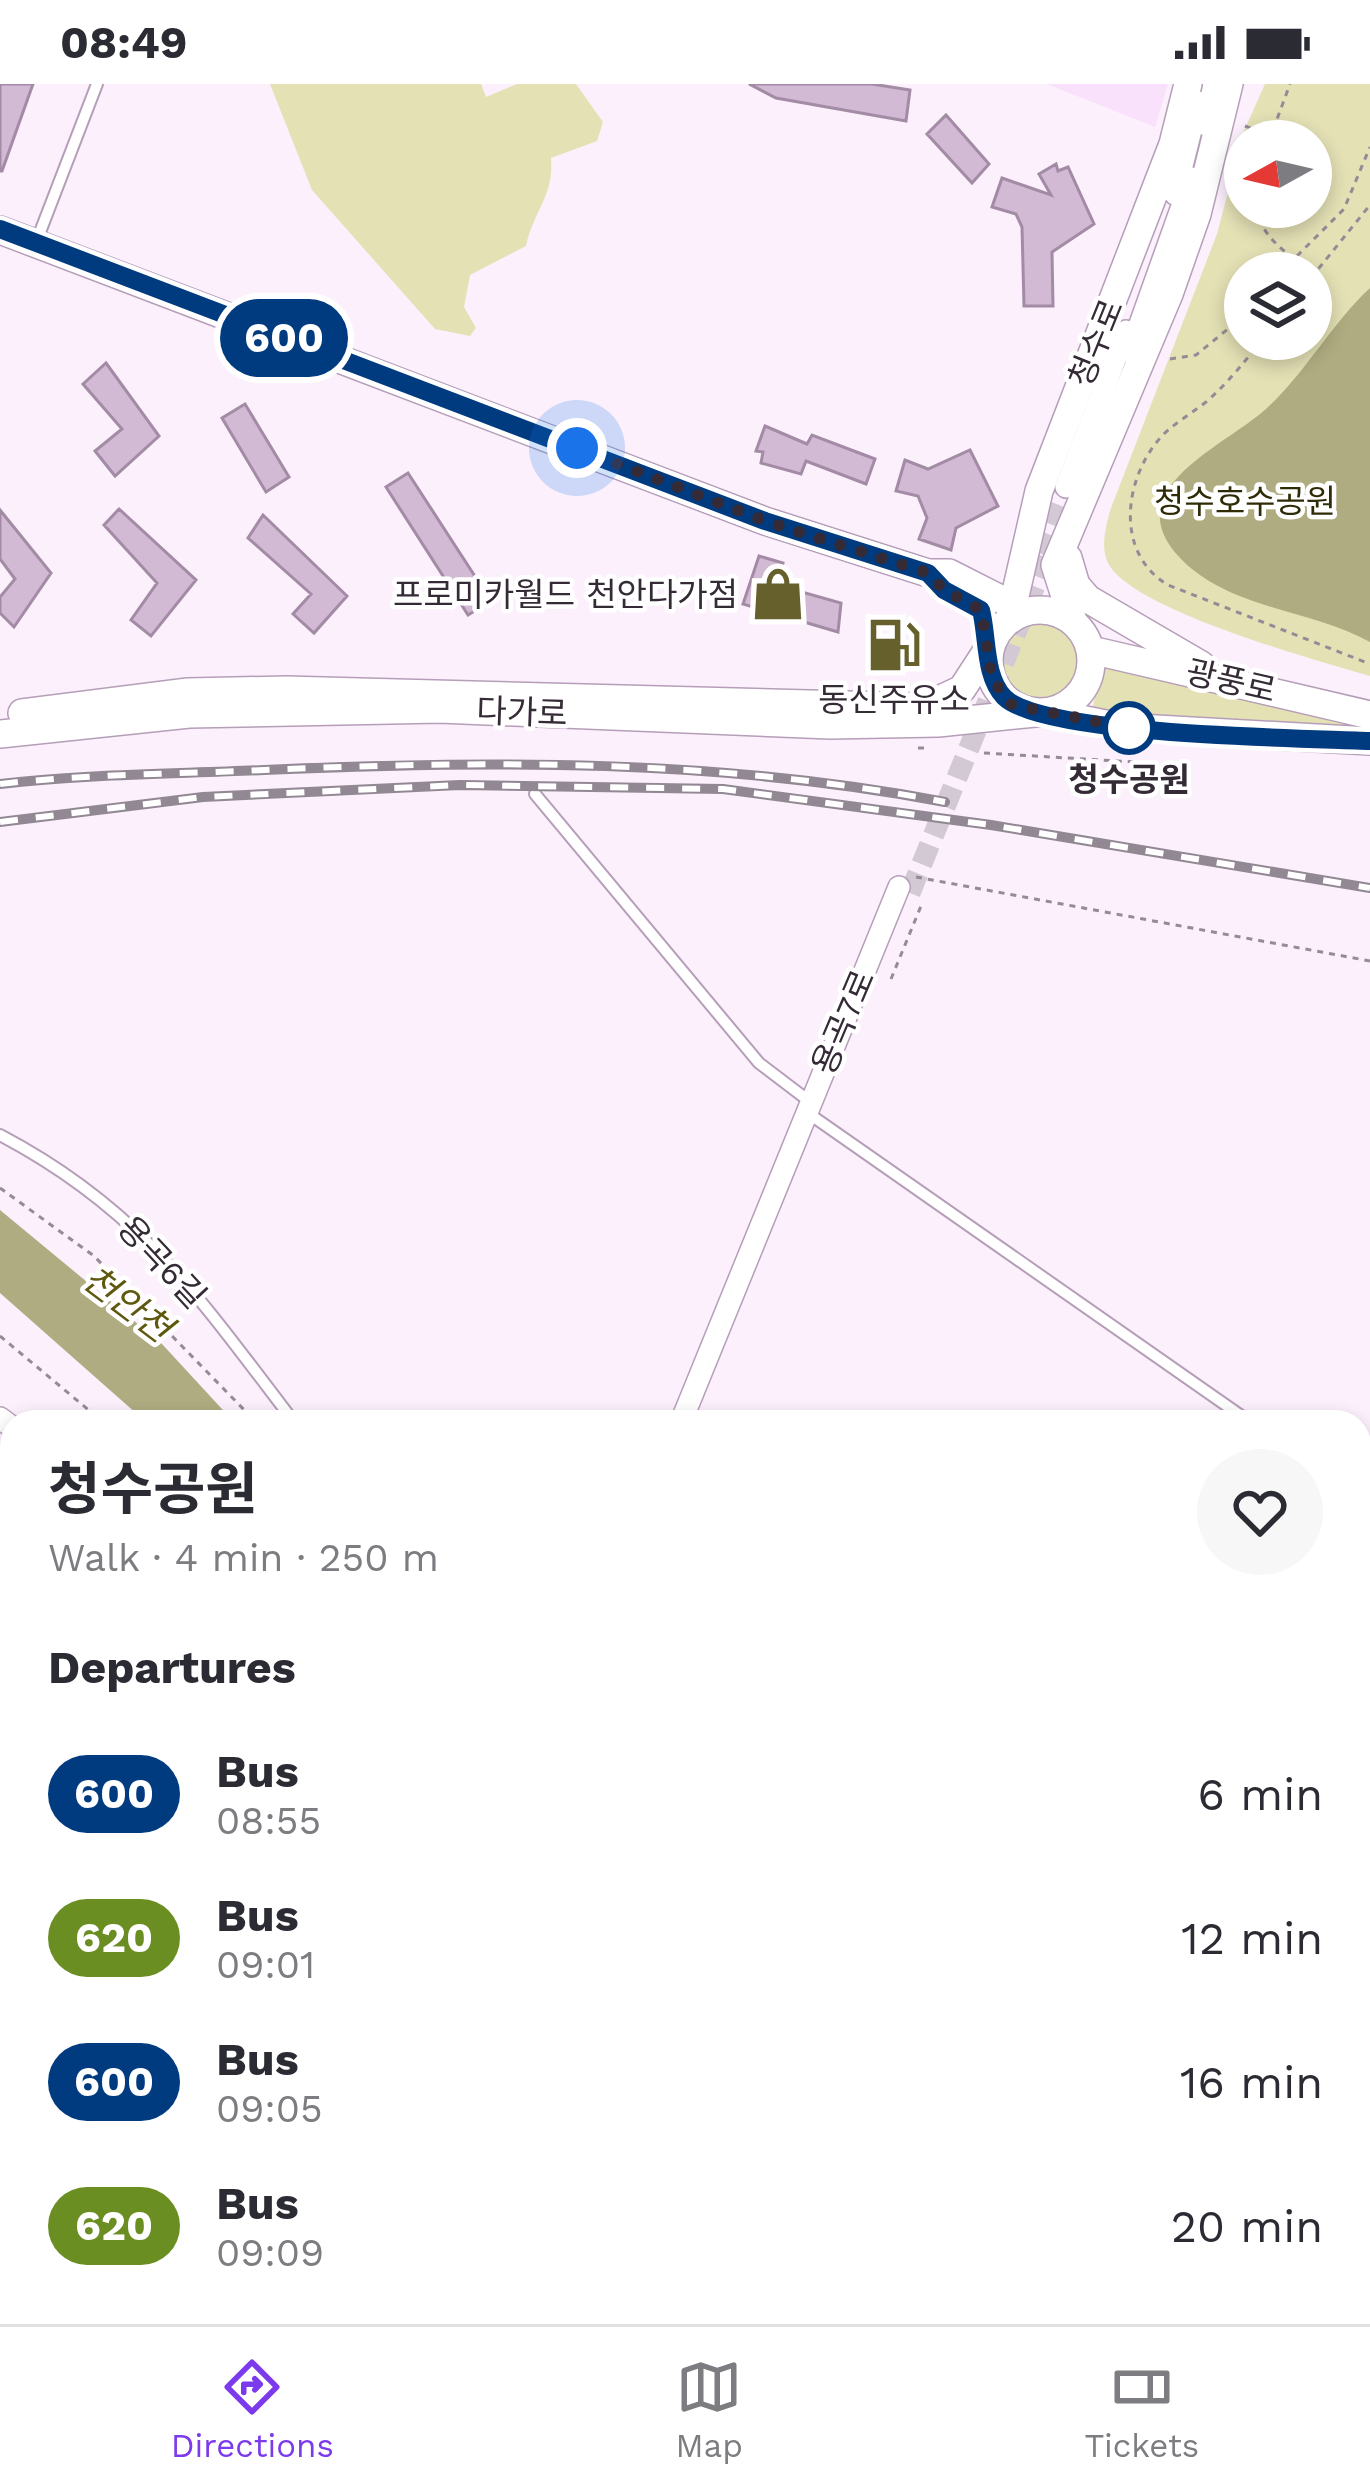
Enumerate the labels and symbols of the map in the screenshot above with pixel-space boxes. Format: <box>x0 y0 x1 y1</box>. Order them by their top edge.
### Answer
north arrow <box>1224 120 1332 228</box>
street label: 청수로 <box>1061 293 1131 393</box>
line badge: 600 <box>215 299 353 377</box>
your location <box>547 418 607 478</box>
park label: 청수호수공원 <box>1154 482 1336 521</box>
shop icon: 프로미카월드 천안다가점 <box>749 565 807 623</box>
place label: 프로미카월드 천안다가점 <box>393 575 738 614</box>
fuel station icon: 동신주유소 <box>865 616 923 674</box>
street label: 광풍로 <box>1182 652 1280 710</box>
place label: 동신주유소 <box>818 680 970 719</box>
street label: 다가로 <box>476 691 568 733</box>
marker: 청수공원 <box>1104 703 1154 753</box>
place label: 청수공원 <box>1068 760 1190 799</box>
street label: 용곡7로 <box>804 964 882 1080</box>
street label: 용곡6길 <box>110 1208 214 1316</box>
water label: 천안천 <box>75 1257 182 1353</box>

